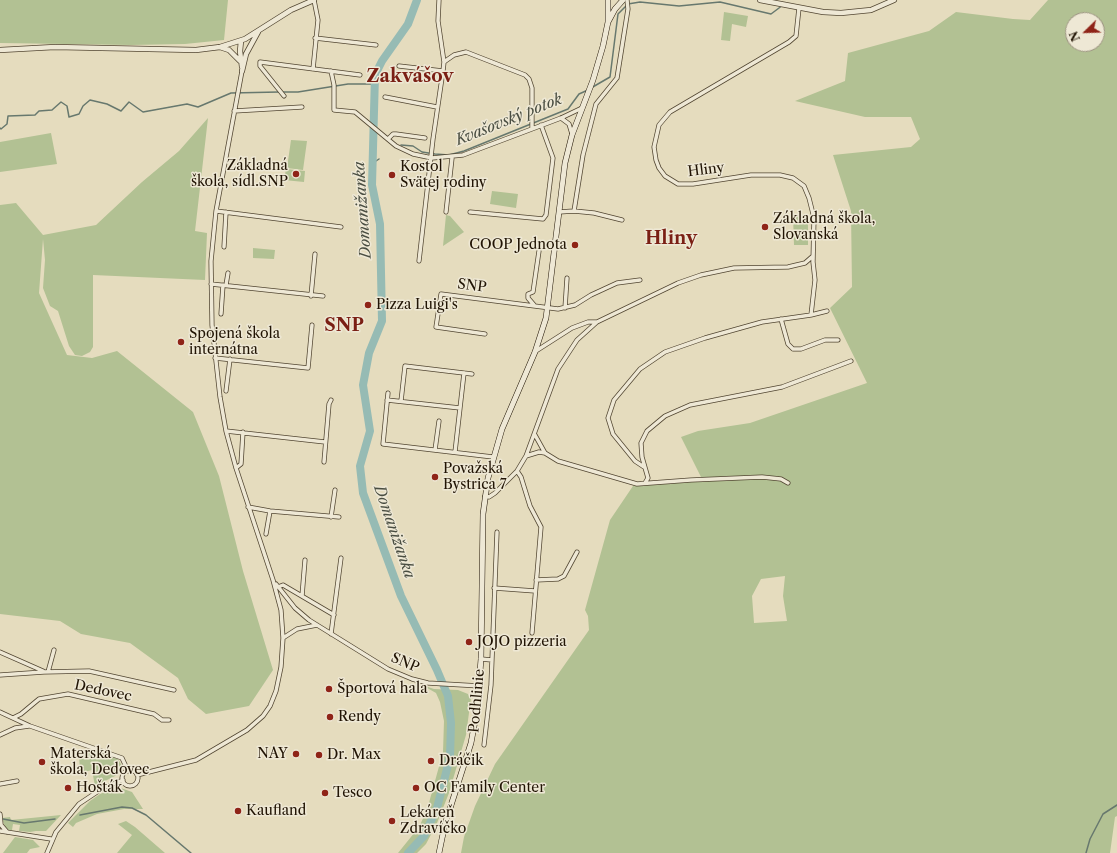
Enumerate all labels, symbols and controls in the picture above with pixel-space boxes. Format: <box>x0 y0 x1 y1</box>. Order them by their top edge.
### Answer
north arrow <box>1065 12 1105 52</box>
text: N <box>1067 29 1083 43</box>
district label: Zakvášov <box>367 66 453 88</box>
water label: Kvašovský potok <box>453 90 565 150</box>
place label: Základná škola, sídl.SNP <box>191 158 288 190</box>
place label: Kostol Svätej rodiny <box>400 159 487 192</box>
street label: Hliny <box>687 159 725 181</box>
water label: Domanižanka <box>351 161 375 259</box>
marker: Základná škola, sídl.SNP <box>291 169 301 179</box>
marker: Kostol Svätej rodiny <box>387 170 397 180</box>
place label: Základná škola, Slovanská <box>773 211 875 244</box>
marker: Základná škola, Slovanská <box>760 222 770 232</box>
district label: Hliny <box>645 228 697 250</box>
place label: COOP Jednota <box>469 237 567 253</box>
marker: COOP Jednota <box>570 240 580 250</box>
street label: SNP <box>456 276 488 296</box>
place label: Pizza Luigi's <box>376 297 458 313</box>
marker: Pizza Luigi's <box>363 300 373 310</box>
district label: SNP <box>324 315 364 337</box>
place label: Spojená škola internátna <box>189 326 280 358</box>
marker: Spojená škola internátna <box>176 337 186 347</box>
place label: Považská Bystrica 7 <box>443 461 507 494</box>
marker: Považská Bystrica 7 <box>430 472 440 482</box>
water label: Domanižanka <box>370 483 418 581</box>
place label: JOJO pizzeria <box>477 634 567 650</box>
marker: JOJO pizzeria <box>464 637 474 647</box>
street label: SNP <box>388 650 422 676</box>
street label: Podhlinie <box>466 668 488 734</box>
street label: Dedovec <box>73 677 133 705</box>
place label: Športová hala <box>337 681 428 697</box>
marker: Športová hala <box>324 684 334 694</box>
place label: Rendy <box>338 709 381 725</box>
marker: Rendy <box>325 712 335 722</box>
place label: Materská škola, Dedovec <box>50 746 149 778</box>
place label: NAY <box>257 746 288 762</box>
place label: Dr. Max <box>327 747 381 763</box>
marker: NAY <box>291 749 301 759</box>
marker: Dr. Max <box>314 750 324 760</box>
place label: Dráčik <box>439 753 483 769</box>
marker: Dráčik <box>426 756 436 766</box>
marker: Materská škola, Dedovec <box>37 757 47 767</box>
place label: Hošták <box>76 780 123 796</box>
place label: OC Family Center <box>424 780 545 796</box>
marker: Hošták <box>63 783 73 793</box>
marker: OC Family Center <box>411 783 421 793</box>
place label: Tesco <box>333 785 372 801</box>
marker: Tesco <box>320 788 330 798</box>
place label: Kaufland <box>246 803 306 819</box>
place label: Lekáreň Zdravíčko <box>400 805 466 838</box>
marker: Kaufland <box>233 806 243 816</box>
marker: Lekáreň Zdravíčko <box>387 816 397 826</box>

